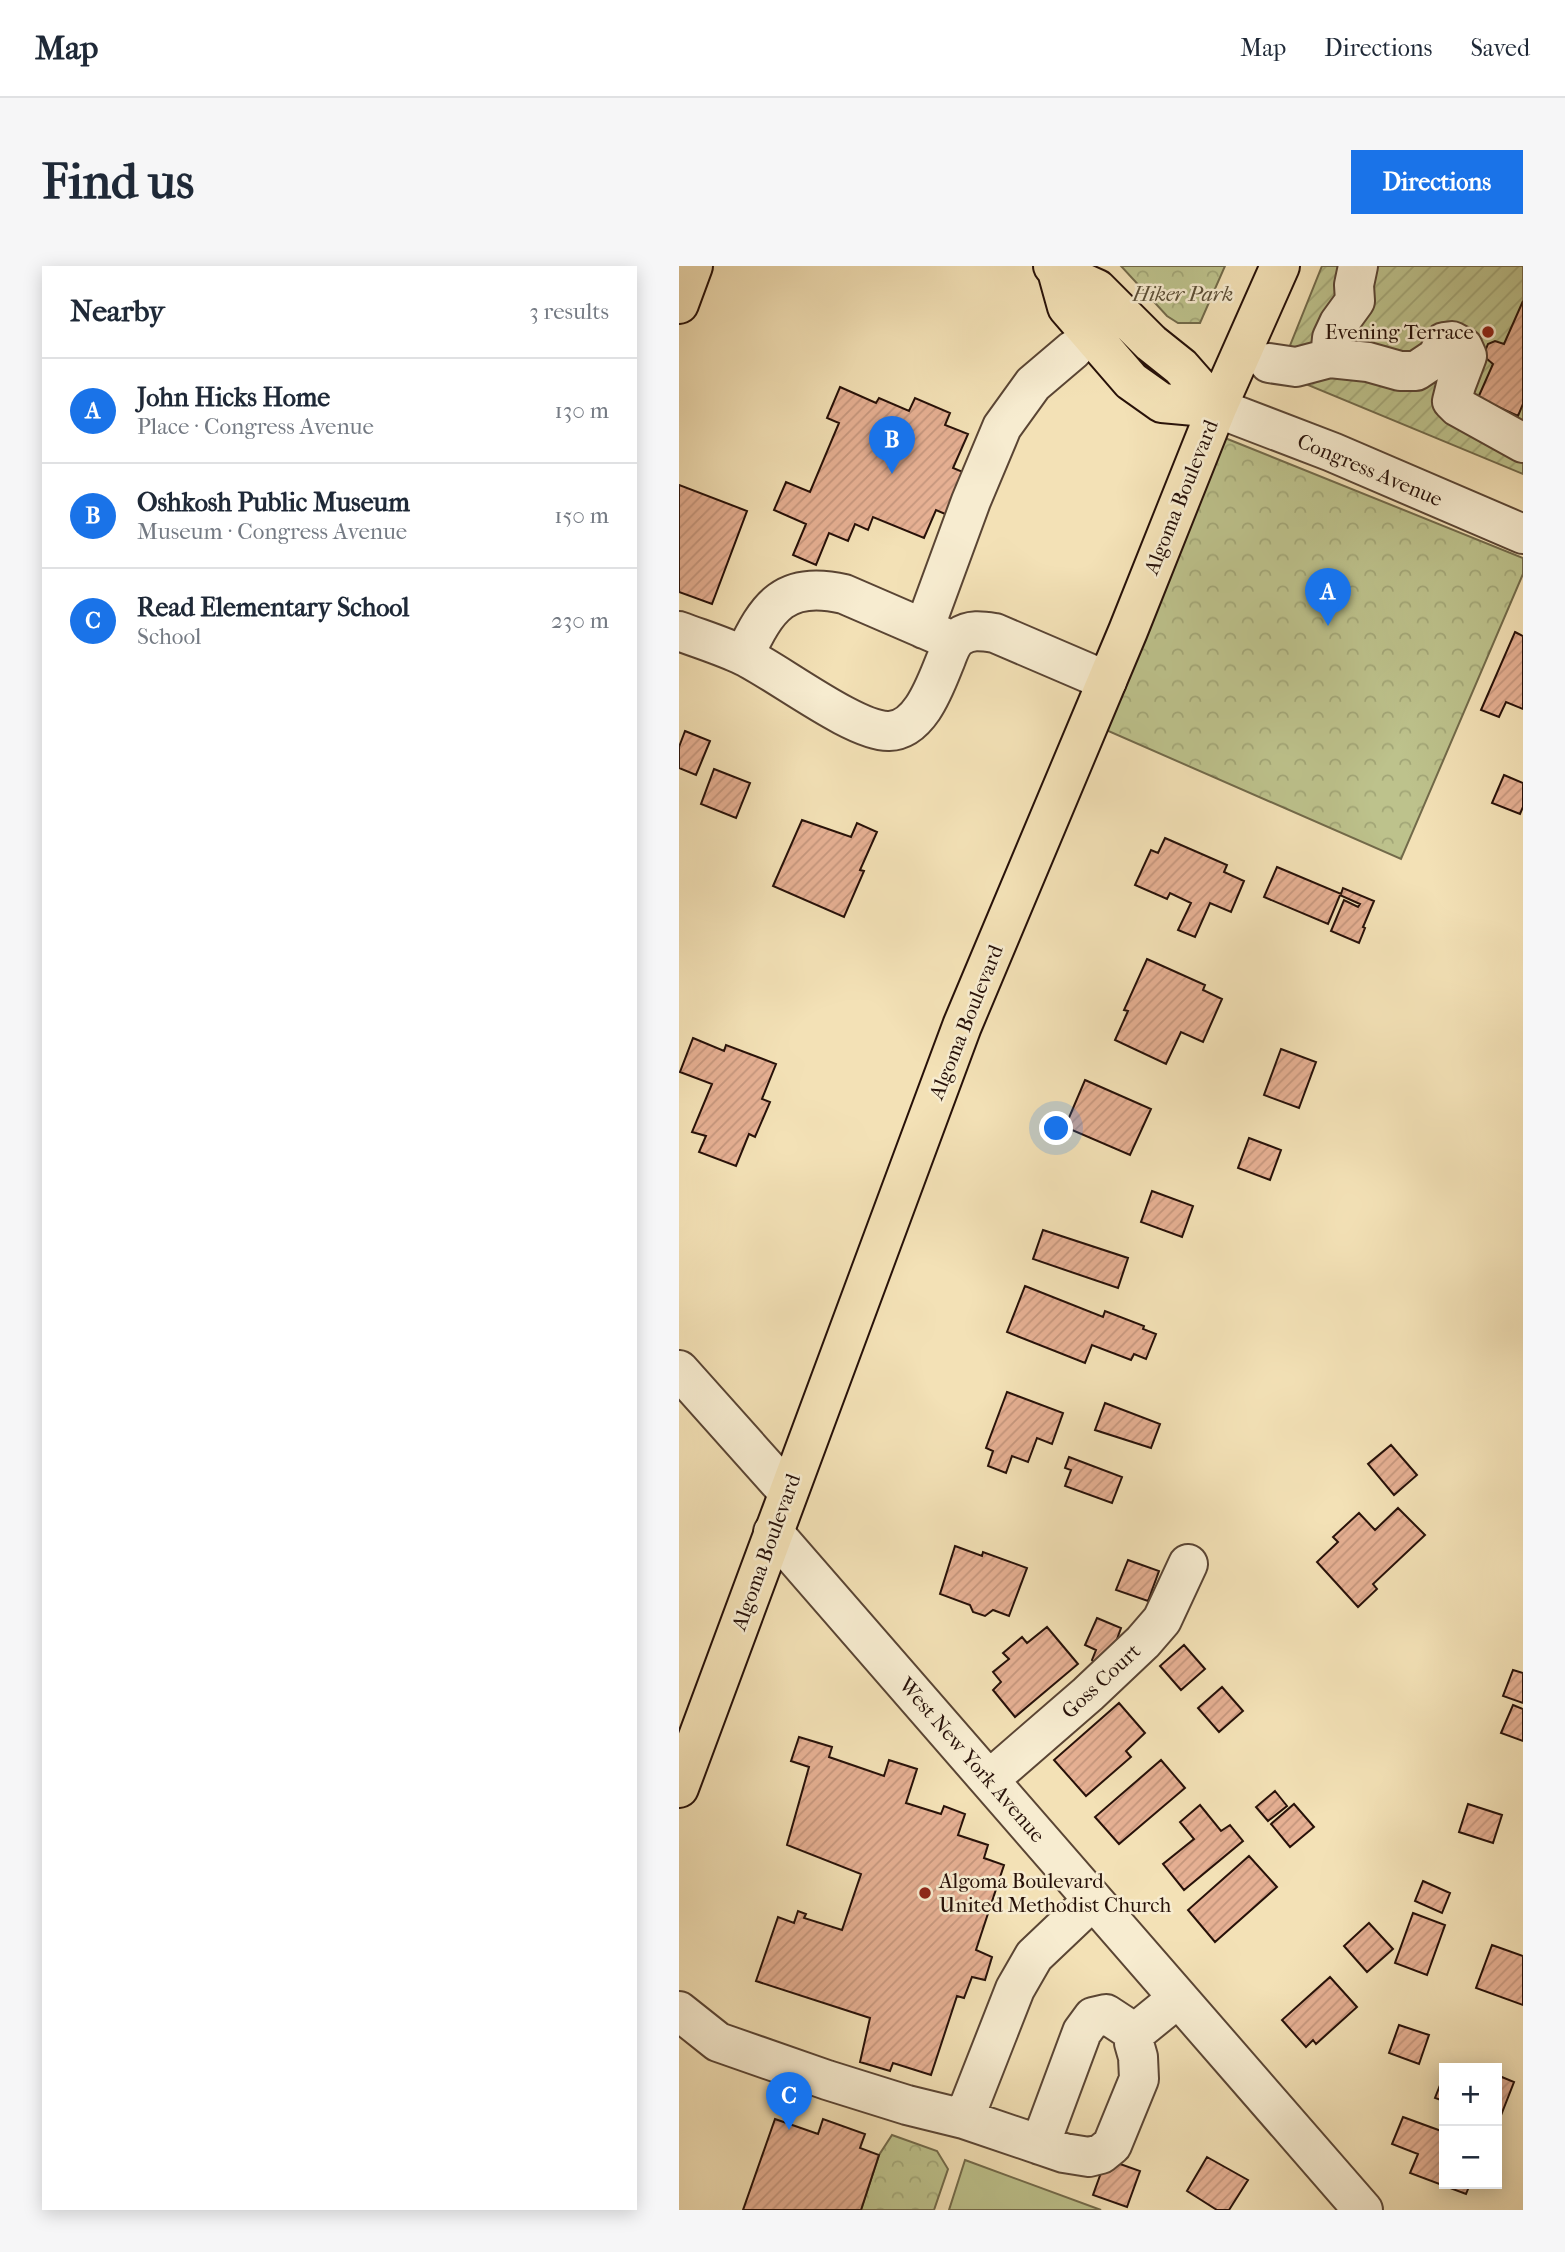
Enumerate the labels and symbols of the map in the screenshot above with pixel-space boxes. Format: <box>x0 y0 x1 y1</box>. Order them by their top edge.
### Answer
park label: Hiker Park <box>1132 282 1233 306</box>
place label: Evening Terrace <box>1325 320 1474 344</box>
marker: Evening Terrace <box>1480 324 1496 340</box>
pin: B <box>869 416 915 474</box>
street label: Algoma Boulevard <box>1139 416 1223 579</box>
street label: Congress Avenue <box>1294 429 1446 511</box>
pin: A <box>1305 568 1351 626</box>
street label: Algoma Boulevard <box>924 941 1008 1104</box>
your location <box>1039 1111 1073 1145</box>
street label: Algoma Boulevard <box>726 1470 806 1634</box>
street label: Goss Court <box>1057 1638 1146 1723</box>
street label: West New York Avenue <box>893 1672 1050 1847</box>
place label: Algoma Boulevard United Methodist Church <box>938 1869 1172 1917</box>
marker: Algoma Boulevard United Methodist Church <box>917 1885 933 1901</box>
pin: C <box>766 2072 812 2130</box>

